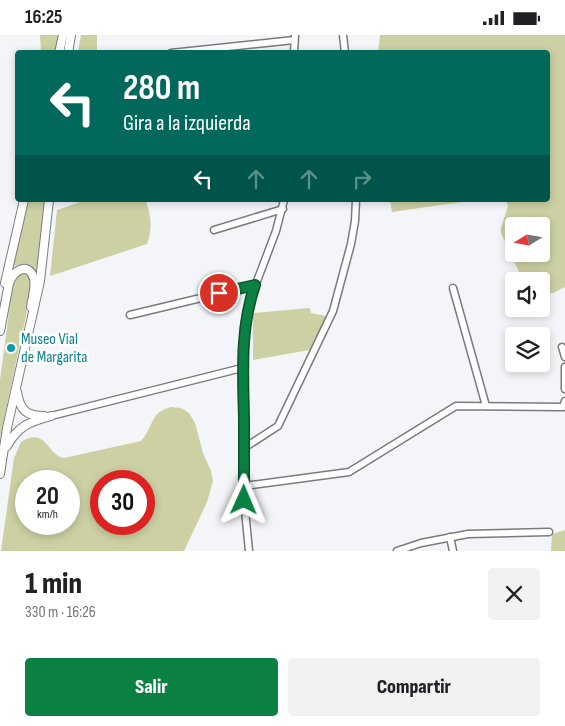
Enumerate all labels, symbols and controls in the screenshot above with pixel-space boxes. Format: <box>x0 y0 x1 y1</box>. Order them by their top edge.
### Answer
text: 16:25 <box>25 6 62 29</box>
text: 280 m <box>123 67 200 110</box>
icon: left <box>40 70 105 135</box>
text: Gira a la izquierda <box>123 110 251 137</box>
icon: left <box>189 165 217 193</box>
icon: ahead <box>242 165 270 193</box>
icon: ahead <box>295 165 323 193</box>
icon: right <box>348 165 376 193</box>
north arrow <box>505 217 550 263</box>
map controls <box>505 217 550 372</box>
pin <box>198 272 240 314</box>
button: sound <box>505 272 550 317</box>
icon: arrive <box>205 279 233 307</box>
button: layers <box>505 327 550 372</box>
place label: Museo Vial de Margarita <box>21 330 87 367</box>
marker: Museo Vial de Margarita <box>5 342 17 354</box>
speed limit sign: 30 <box>90 470 155 535</box>
position arrow <box>217 473 269 525</box>
text: 20 <box>36 481 59 512</box>
text: km/h <box>37 507 58 522</box>
text: 1 min <box>25 566 82 602</box>
button: close <box>488 568 540 620</box>
text: 330 m · 16:26 <box>25 603 96 622</box>
button: Salir <box>25 658 278 716</box>
button: Compartir <box>288 658 540 716</box>

